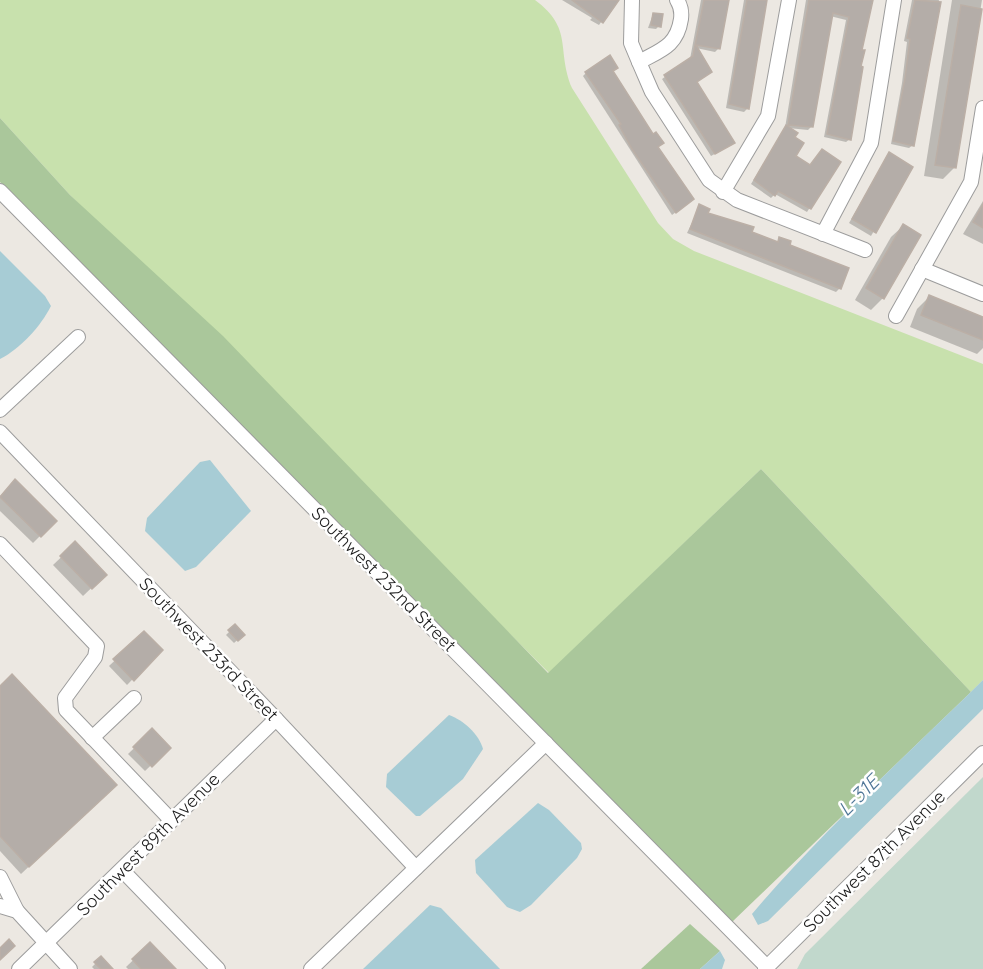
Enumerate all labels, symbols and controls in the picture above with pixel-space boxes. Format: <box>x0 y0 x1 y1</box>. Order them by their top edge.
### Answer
street label: Southwest 232nd Street <box>307 502 461 656</box>
street label: Southwest 233rd Street <box>134 572 284 726</box>
water label: L-31E <box>832 767 886 821</box>
street label: Southwest 89th Avenue <box>72 768 224 920</box>
street label: Southwest 87th Avenue <box>798 785 950 937</box>

